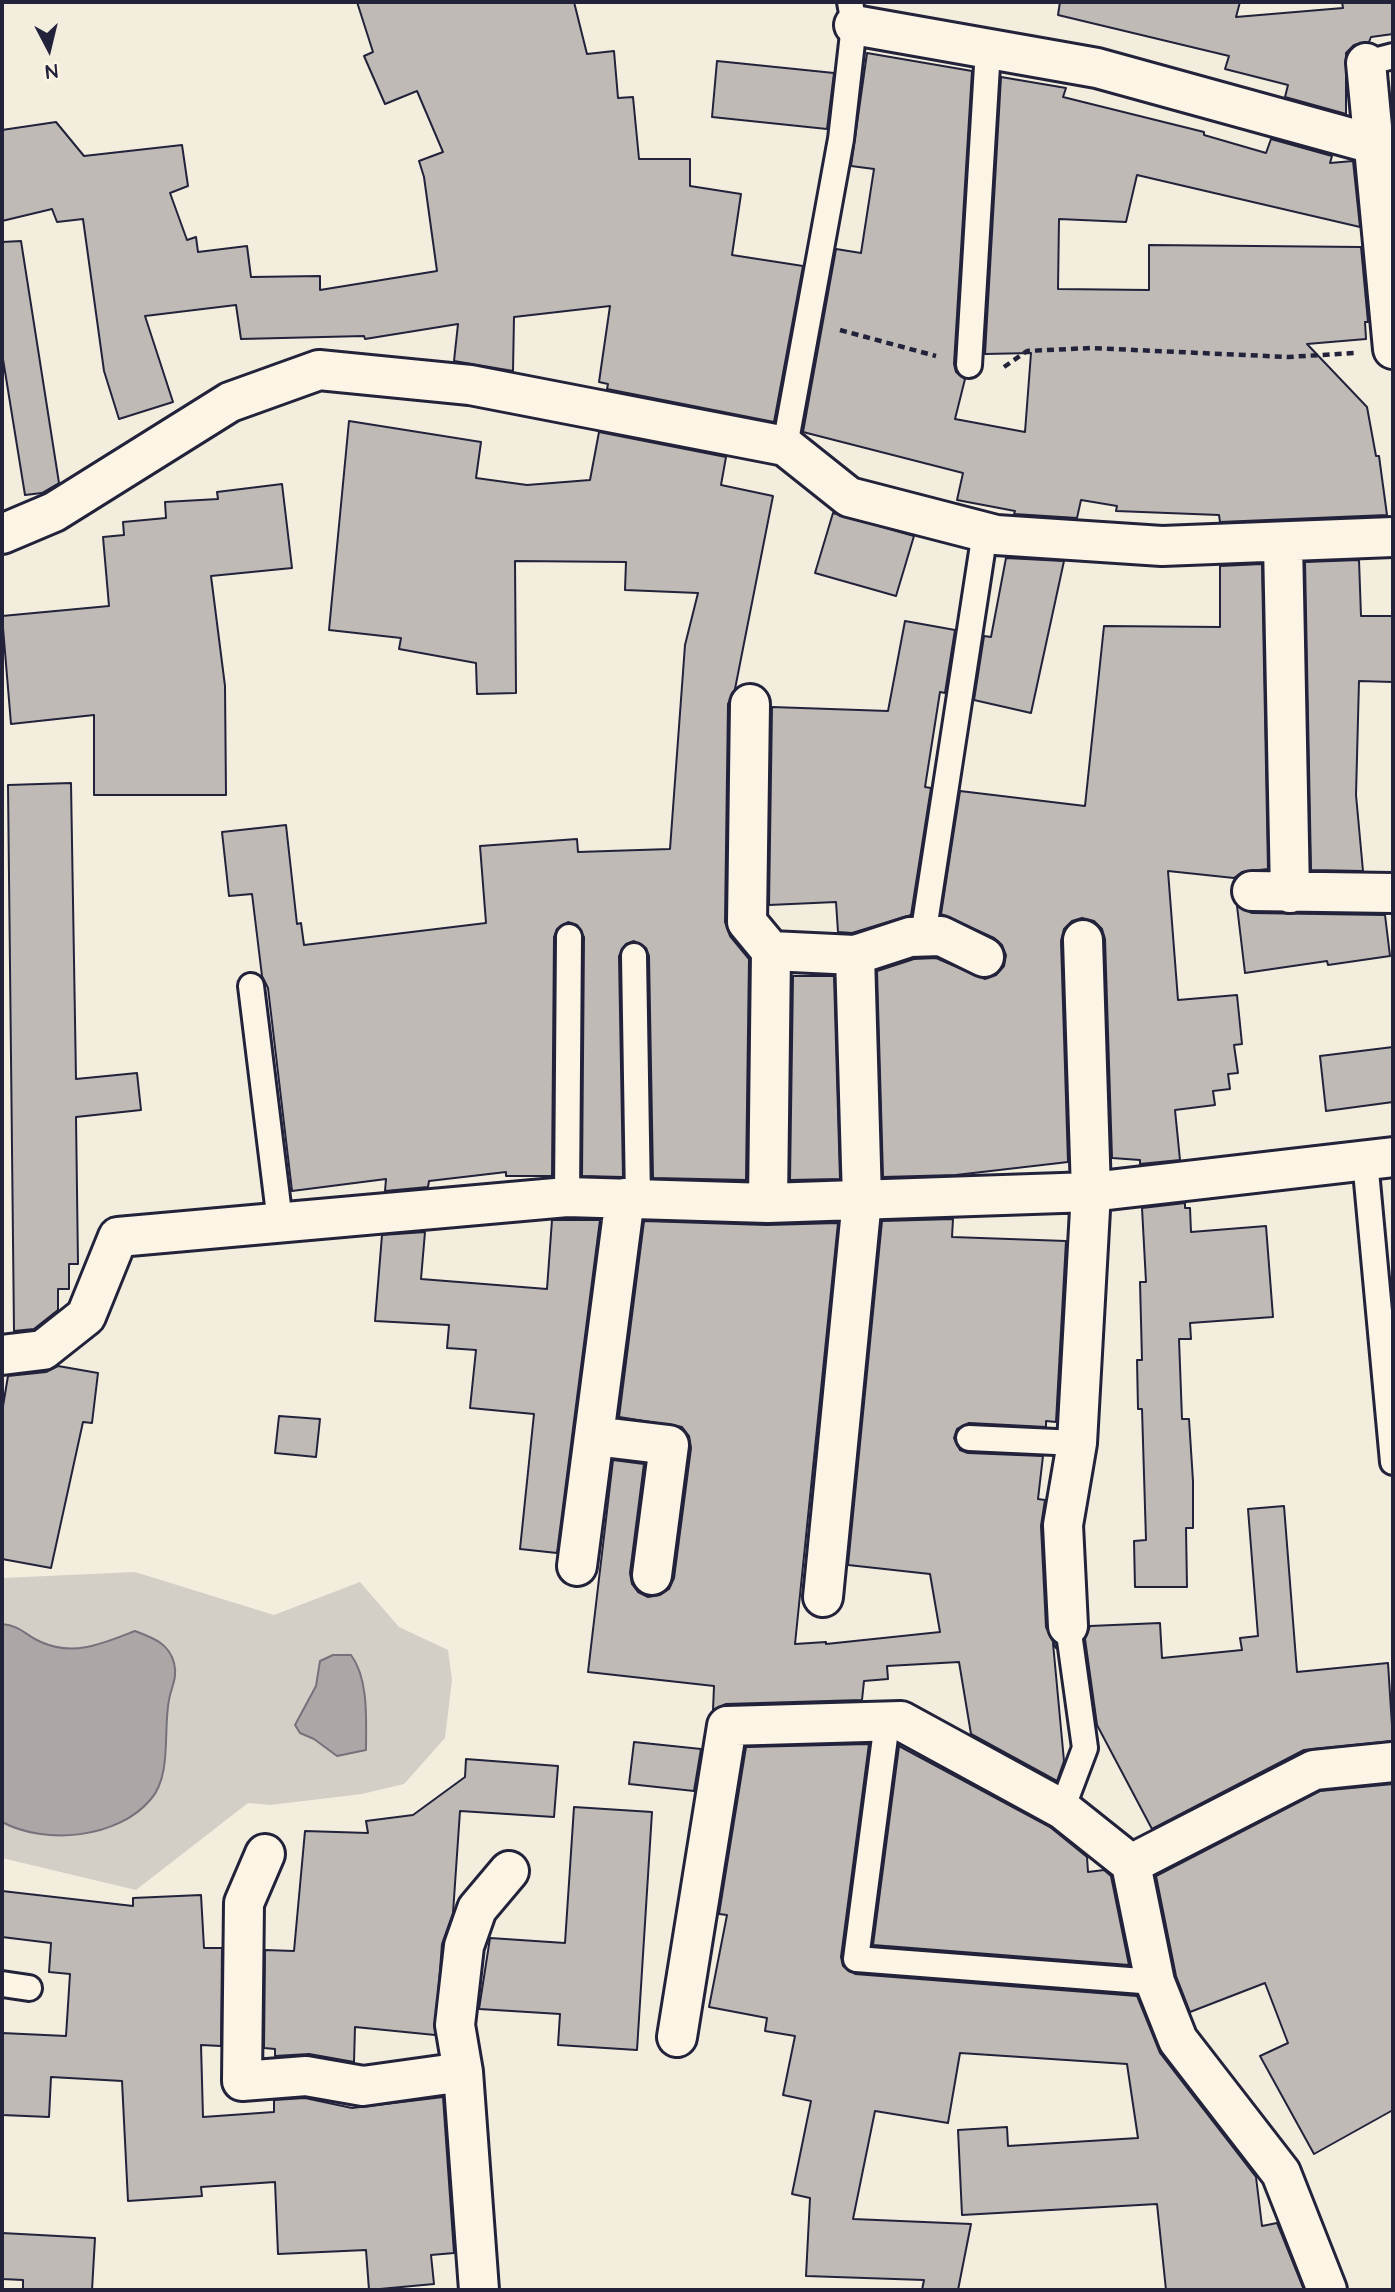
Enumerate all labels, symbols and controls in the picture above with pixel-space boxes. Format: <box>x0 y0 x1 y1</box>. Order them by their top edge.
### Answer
north arrow <box>14 14 84 84</box>
text: N <box>44 56 59 84</box>

